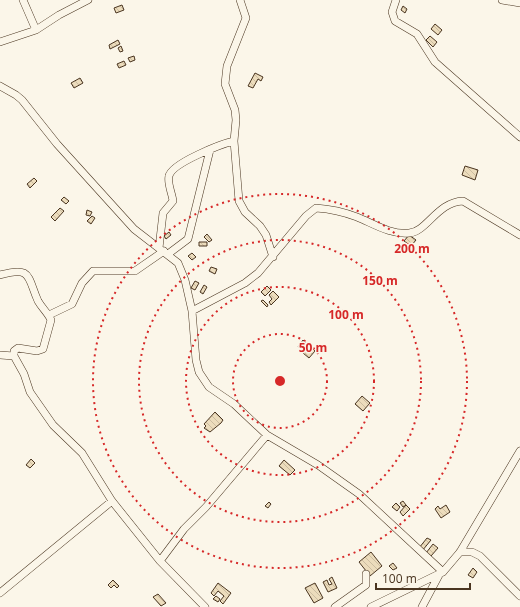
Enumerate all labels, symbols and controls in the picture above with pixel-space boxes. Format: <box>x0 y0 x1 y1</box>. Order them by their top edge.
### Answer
text: 200 m <box>394 240 430 257</box>
text: 150 m <box>362 272 398 289</box>
text: 100 m <box>328 306 364 323</box>
text: 50 m <box>299 339 327 356</box>
centre of rings <box>273 374 287 388</box>
scale bar <box>376 565 470 591</box>
text: 100 m <box>382 570 417 587</box>

